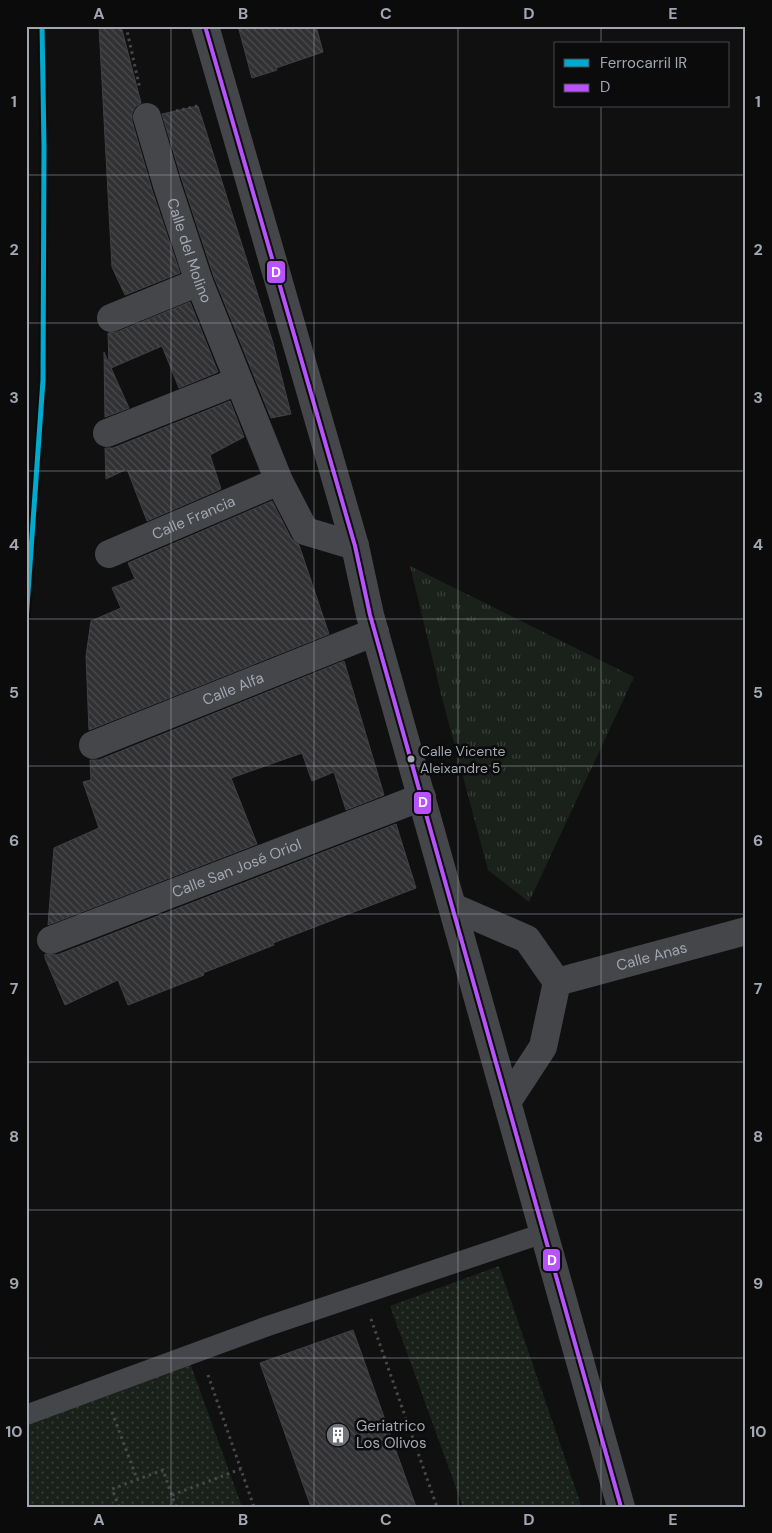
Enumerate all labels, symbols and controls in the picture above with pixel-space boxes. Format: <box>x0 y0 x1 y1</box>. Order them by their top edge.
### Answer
text: A <box>93 3 105 24</box>
text: B <box>238 3 248 24</box>
text: C <box>380 3 392 24</box>
text: D <box>523 3 535 24</box>
text: E <box>668 3 678 24</box>
legend <box>554 42 730 108</box>
text: Ferrocarril IR <box>600 53 687 73</box>
text: D <box>600 77 610 97</box>
text: 1 <box>11 91 17 112</box>
text: 1 <box>755 91 761 112</box>
street label: Calle del Molino <box>162 196 216 306</box>
text: 2 <box>9 239 19 260</box>
text: 2 <box>753 239 763 260</box>
line badge: D <box>266 260 286 284</box>
text: D <box>271 263 281 281</box>
text: 3 <box>9 387 19 408</box>
text: 3 <box>753 387 763 408</box>
street label: Calle Francia <box>149 491 238 544</box>
text: 4 <box>9 534 19 555</box>
text: 4 <box>753 534 763 555</box>
street label: Calle Alfa <box>200 668 267 710</box>
text: 5 <box>9 682 19 703</box>
text: 5 <box>753 682 763 703</box>
place label: Calle Vicente Aleixandre 5 <box>420 742 506 777</box>
marker: Calle Vicente Aleixandre 5 <box>406 754 416 764</box>
line badge: D <box>413 791 432 815</box>
text: D <box>418 793 428 811</box>
text: 6 <box>9 830 19 851</box>
text: 6 <box>753 830 763 851</box>
street label: Calle San José Oriol <box>169 834 304 902</box>
street label: Calle Anas <box>614 937 689 976</box>
text: 7 <box>10 978 19 999</box>
text: 7 <box>754 978 763 999</box>
text: 8 <box>9 1126 19 1147</box>
text: 8 <box>753 1126 763 1147</box>
line badge: D <box>542 1248 561 1272</box>
text: D <box>547 1251 557 1269</box>
text: 9 <box>9 1273 19 1294</box>
text: 9 <box>753 1273 763 1294</box>
place label: Geriatrico Los Olivos <box>356 1416 427 1453</box>
text: 10 <box>5 1421 23 1442</box>
text: 10 <box>749 1421 767 1442</box>
building icon: Geriatrico Los Olivos <box>325 1422 351 1448</box>
text: A <box>93 1509 105 1530</box>
text: B <box>238 1509 248 1530</box>
text: C <box>380 1509 392 1530</box>
text: D <box>523 1509 535 1530</box>
text: E <box>668 1509 678 1530</box>

